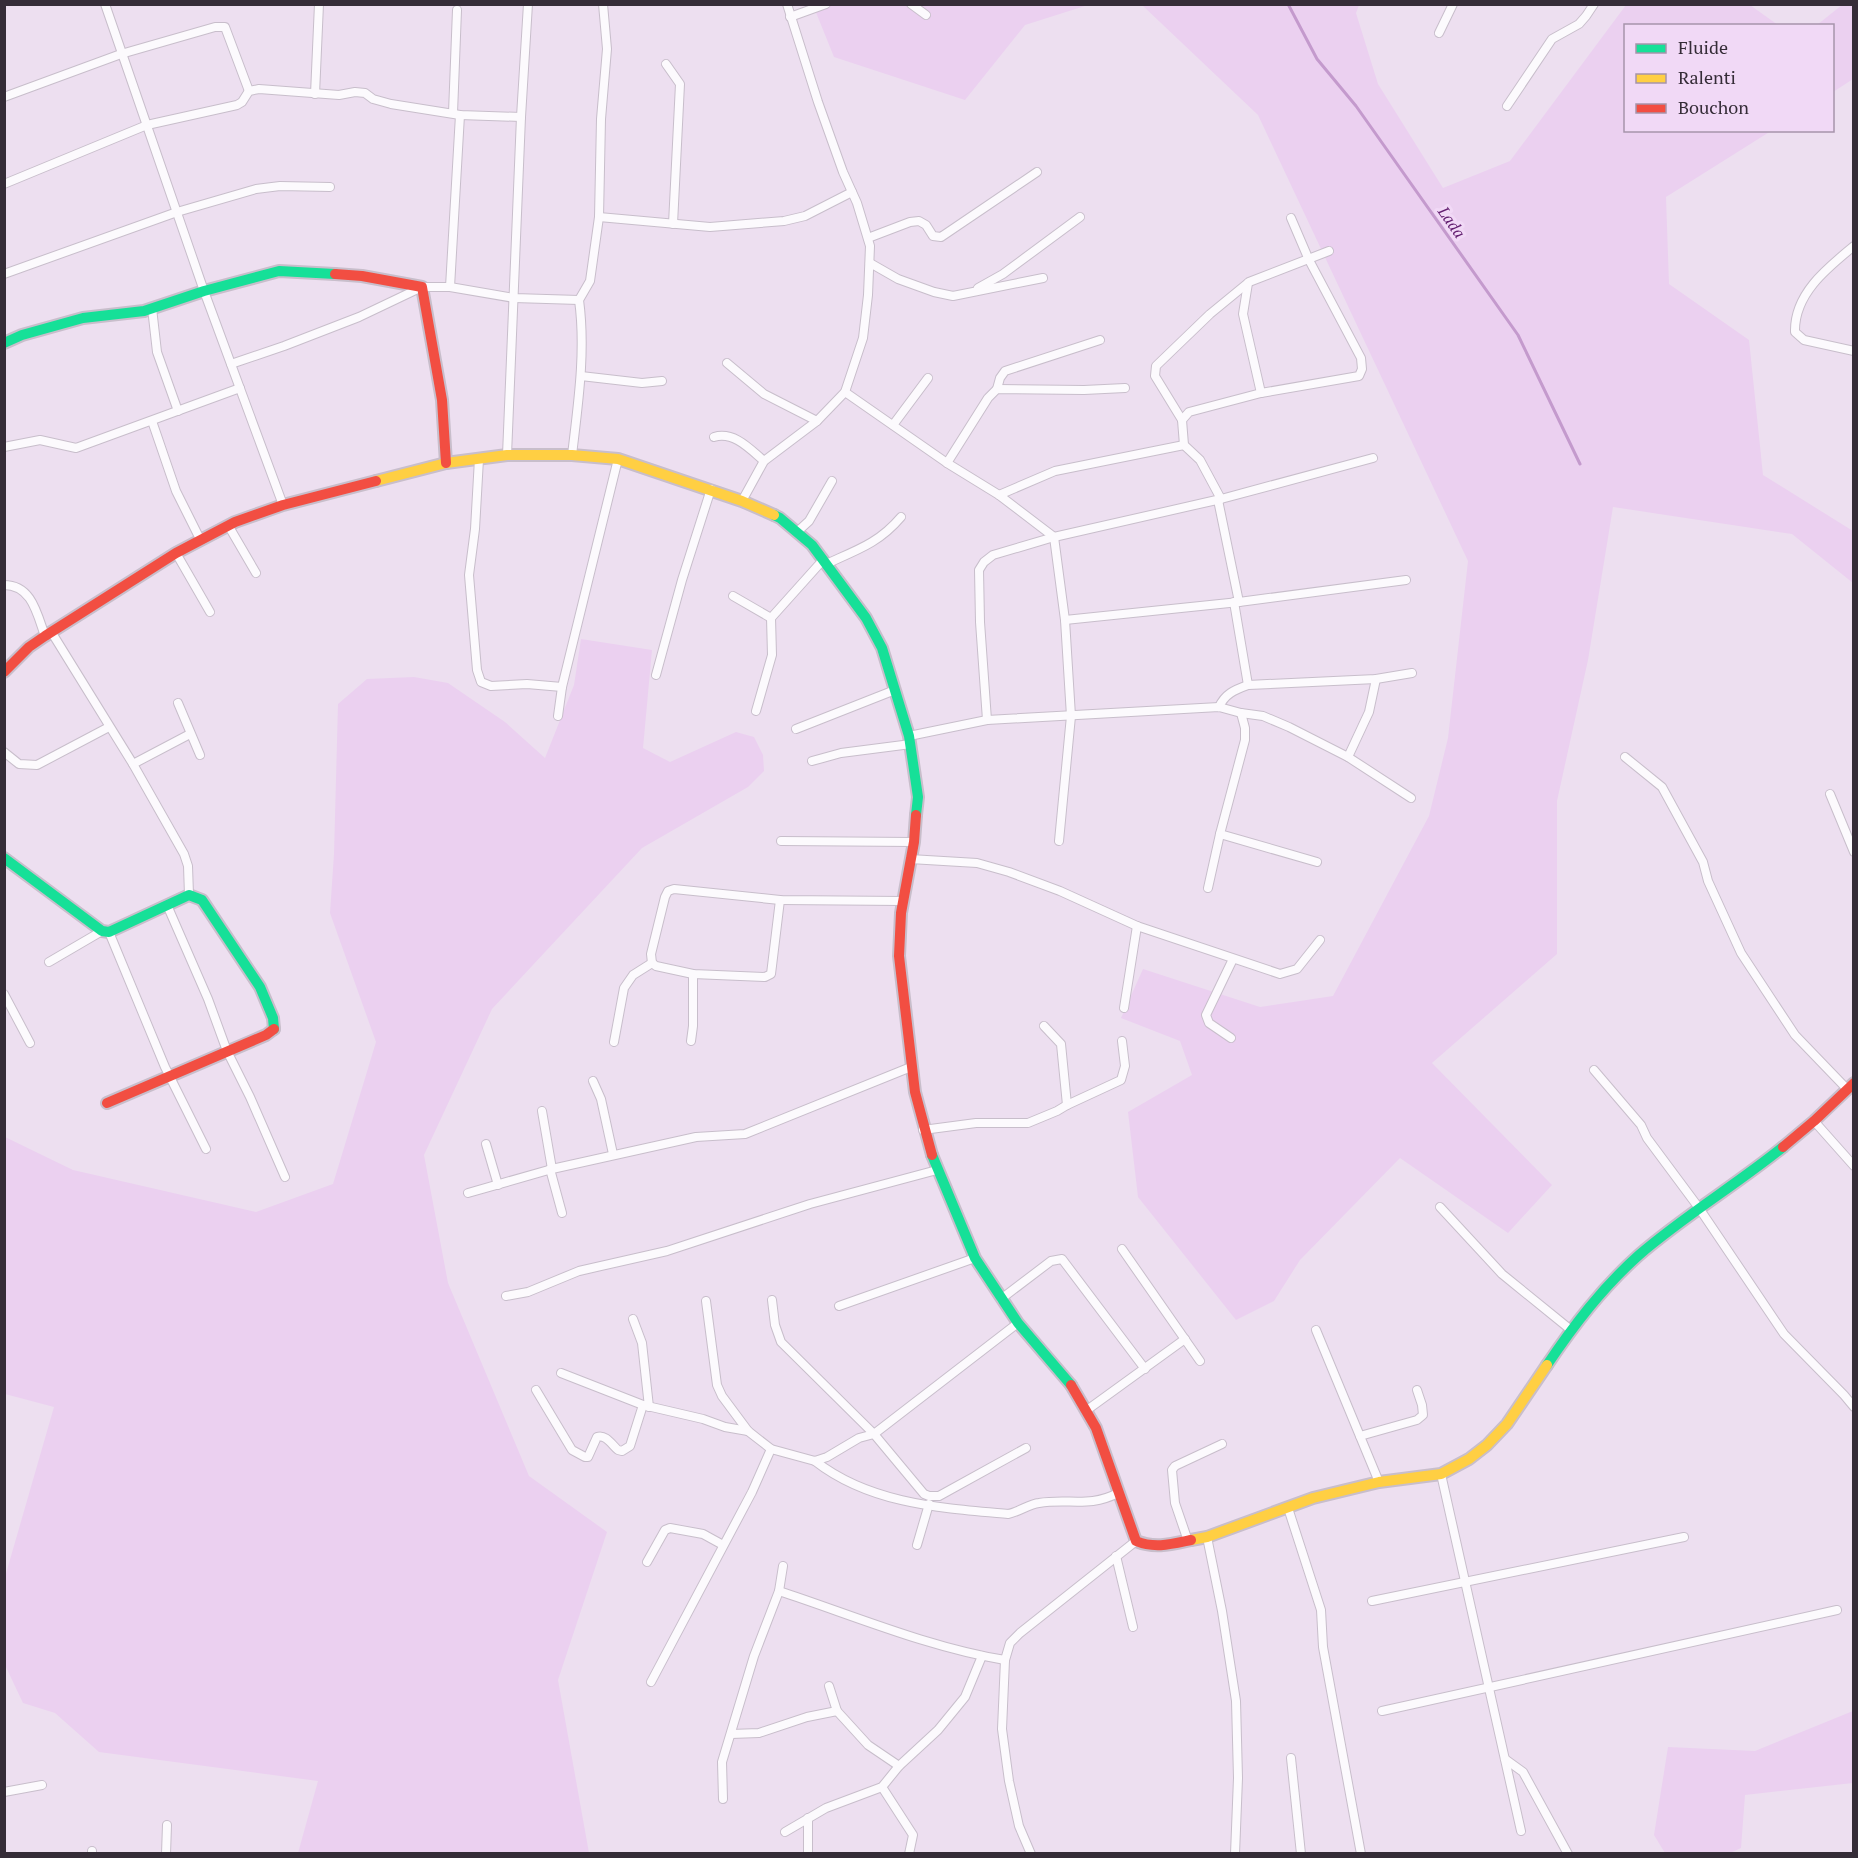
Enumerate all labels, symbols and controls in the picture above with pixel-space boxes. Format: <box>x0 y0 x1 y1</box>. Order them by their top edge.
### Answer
legend <box>1624 24 1834 132</box>
text: Fluide <box>1678 35 1728 59</box>
text: Ralenti <box>1678 65 1736 89</box>
text: Bouchon <box>1678 95 1749 119</box>
water label: Lada <box>1433 201 1471 242</box>

